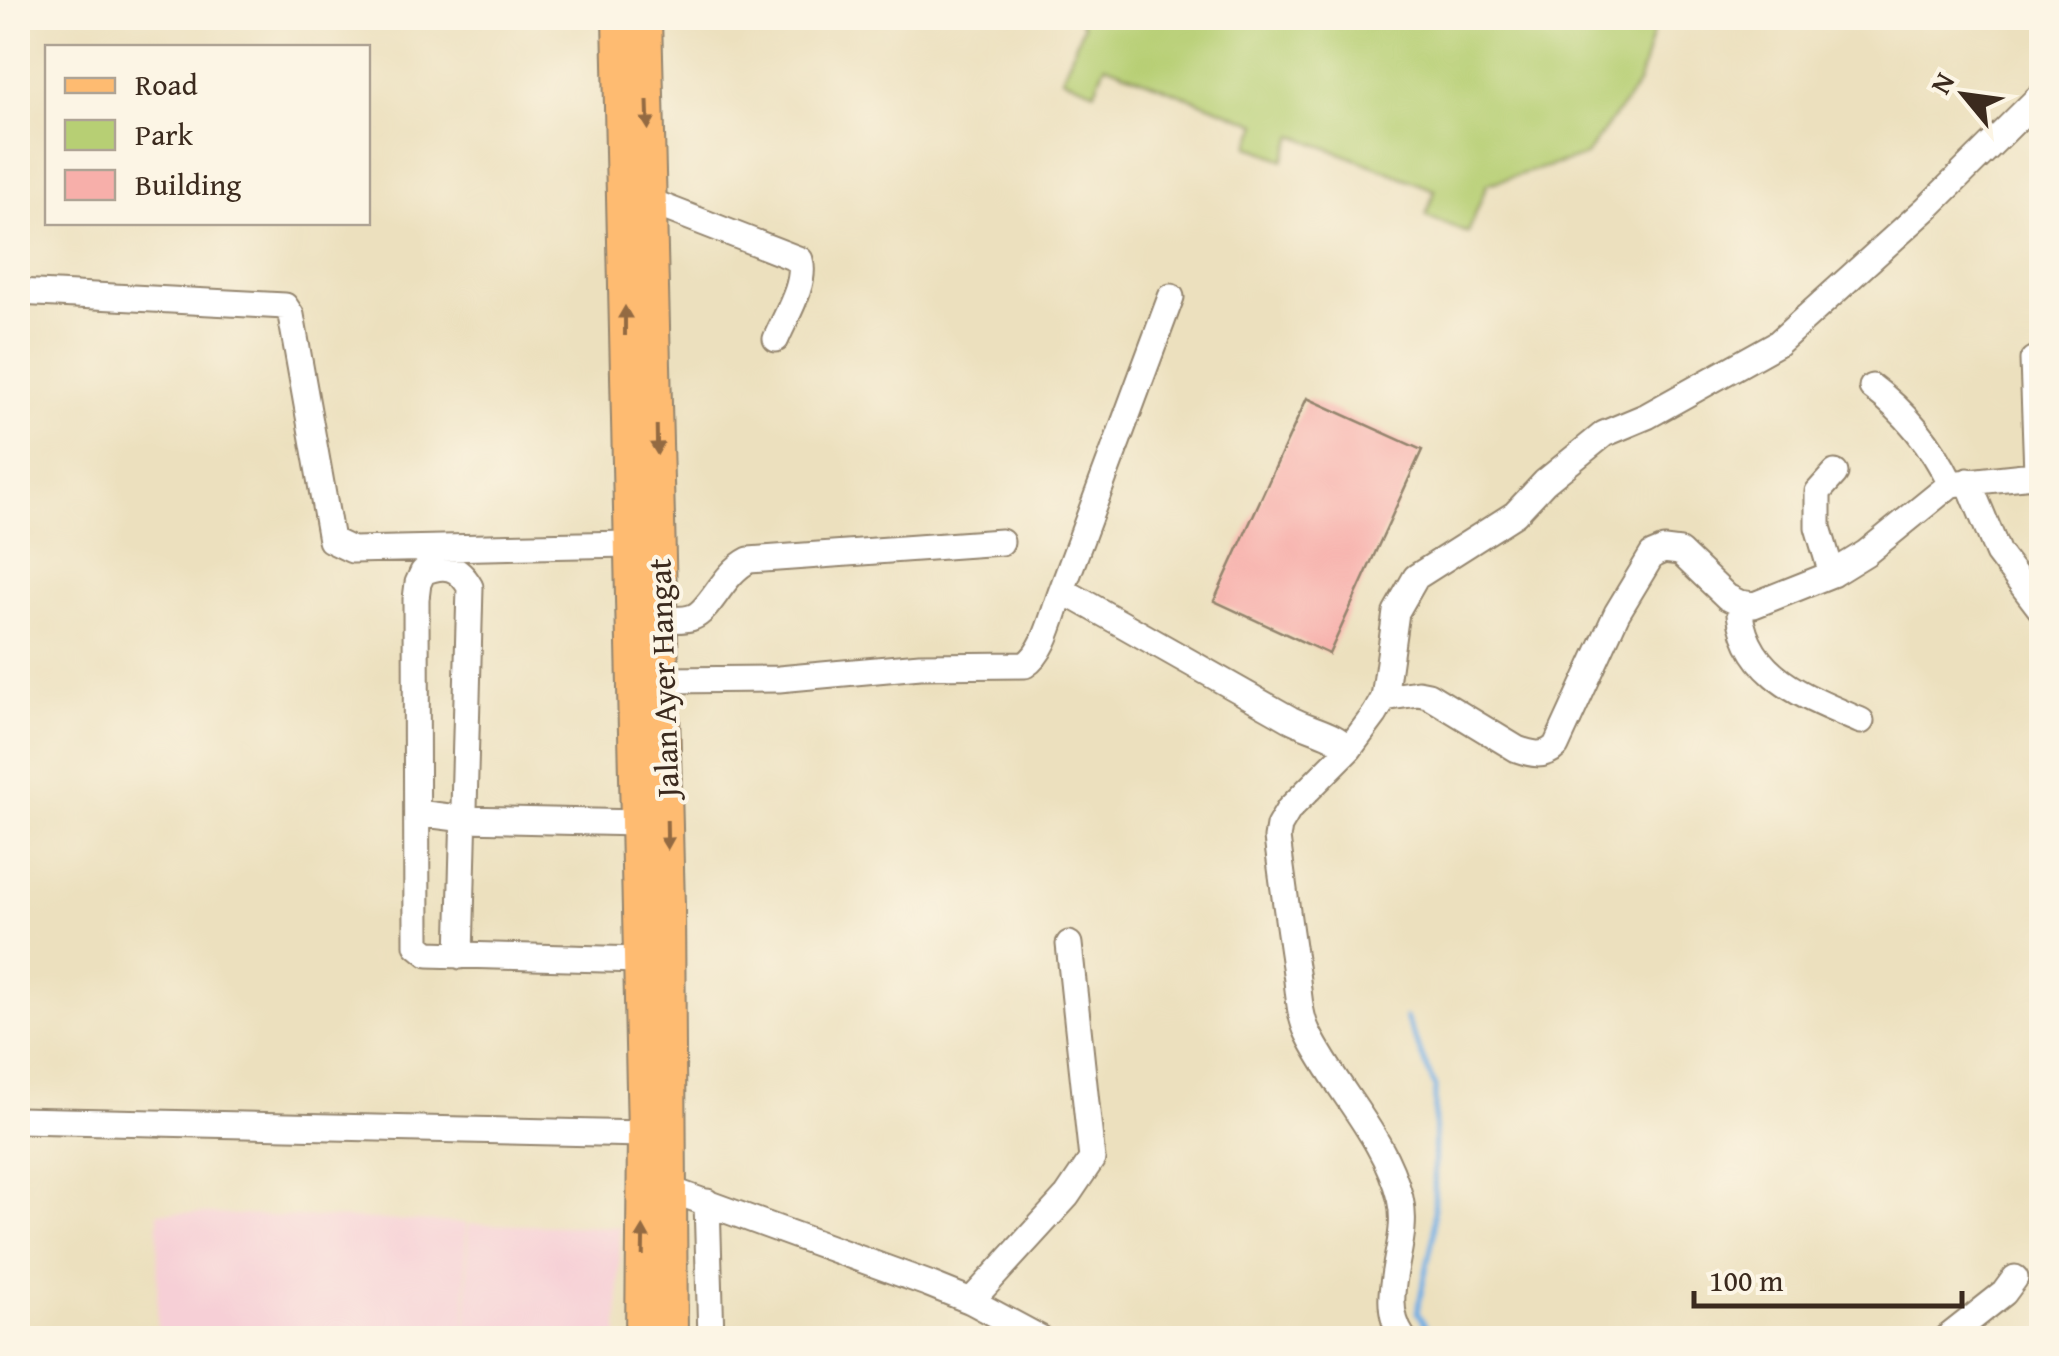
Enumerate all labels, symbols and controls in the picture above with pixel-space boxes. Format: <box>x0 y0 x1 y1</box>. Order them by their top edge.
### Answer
legend <box>45 45 370 225</box>
north arrow <box>1914 45 2014 145</box>
text: Road <box>135 62 198 106</box>
text: N <box>1919 64 1964 101</box>
one-way arrow <box>641 99 657 131</box>
text: Park <box>135 112 194 156</box>
text: Building <box>135 162 241 206</box>
one-way arrow <box>617 305 633 337</box>
one-way arrow <box>649 424 665 456</box>
street label: Jalan Ayer Hangat <box>635 558 691 802</box>
one-way arrow <box>659 819 675 851</box>
one-way arrow <box>635 1225 651 1257</box>
scale bar <box>1694 1246 1962 1308</box>
text: 100 m <box>1709 1258 1784 1302</box>

